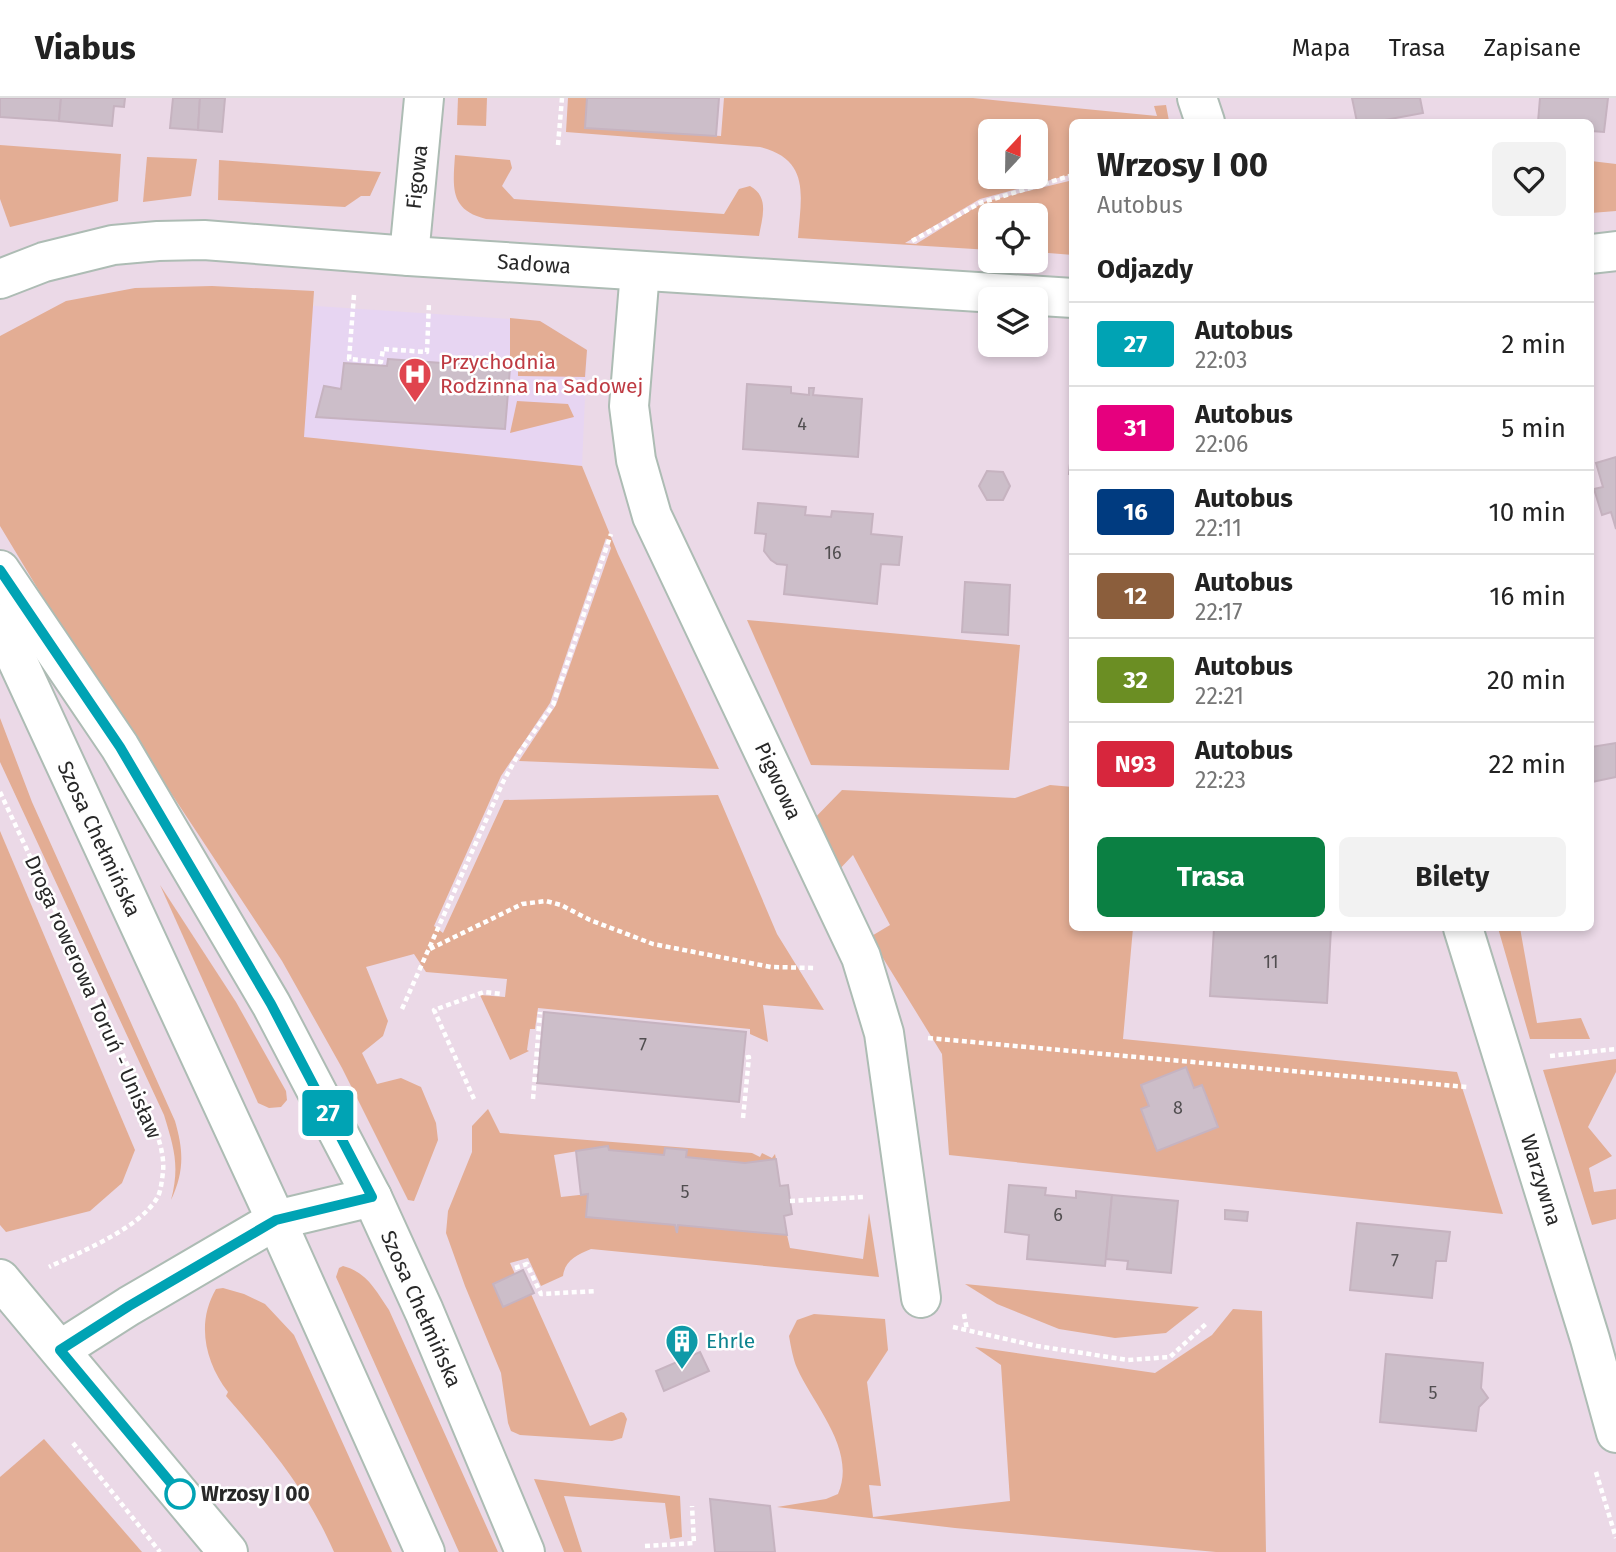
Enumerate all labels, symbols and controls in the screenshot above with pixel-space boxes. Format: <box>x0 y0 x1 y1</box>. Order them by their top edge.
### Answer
text: Viabus <box>35 28 136 68</box>
text: Mapa <box>1292 34 1351 62</box>
text: Trasa <box>1389 34 1446 62</box>
text: Zapisane <box>1484 34 1581 62</box>
north arrow <box>978 119 1048 189</box>
map controls <box>978 119 1048 357</box>
button: heart <box>1492 142 1566 216</box>
street label: Figowa <box>401 144 433 210</box>
text: Wrzosy I 00 <box>1097 145 1268 185</box>
text: Autobus <box>1097 191 1183 219</box>
button: locate <box>978 203 1048 273</box>
street label: Sadowa <box>496 248 572 280</box>
text: Odjazdy <box>1097 254 1193 285</box>
button: layers <box>978 287 1048 357</box>
text: Autobus <box>1195 315 1293 346</box>
text: 2 min <box>1501 329 1566 360</box>
text: 27 <box>1124 330 1147 358</box>
text: 22:03 <box>1195 346 1247 374</box>
place label: Przychodnia Rodzinna na Sadowej <box>440 349 643 399</box>
hospital icon: Przychodnia Rodzinna na Sadowej <box>396 355 434 404</box>
text: Autobus <box>1195 399 1293 430</box>
house number: 4 <box>797 413 807 435</box>
text: 5 min <box>1501 413 1566 444</box>
text: 31 <box>1124 414 1147 442</box>
text: 22:06 <box>1195 430 1248 458</box>
text: Autobus <box>1195 483 1293 514</box>
text: 10 min <box>1488 497 1566 528</box>
text: 16 <box>1123 498 1148 526</box>
text: 22:11 <box>1195 514 1242 542</box>
house number: 16 <box>824 542 842 564</box>
text: Autobus <box>1195 567 1293 598</box>
text: 16 min <box>1489 581 1566 612</box>
text: 12 <box>1124 582 1147 610</box>
text: 22:17 <box>1195 598 1243 626</box>
text: Autobus <box>1195 651 1293 682</box>
text: 20 min <box>1487 665 1566 696</box>
text: 32 <box>1123 666 1148 694</box>
text: 22:21 <box>1195 682 1244 710</box>
text: Autobus <box>1195 735 1293 766</box>
street label: Pigwowa <box>749 738 807 824</box>
text: 22 min <box>1489 749 1566 780</box>
text: N93 <box>1115 750 1156 778</box>
street label: Szosa Chełmińska <box>52 757 146 921</box>
text: 22:23 <box>1195 766 1246 794</box>
button: Trasa <box>1097 837 1325 917</box>
button: Bilety <box>1339 837 1566 917</box>
street label: Droga rowerowa Toruń - Unisław <box>19 851 167 1143</box>
house number: 11 <box>1263 951 1279 973</box>
house number: 7 <box>639 1034 647 1056</box>
line badge: 27 <box>296 1090 360 1136</box>
house number: 8 <box>1173 1097 1183 1119</box>
text: 27 <box>316 1099 340 1127</box>
street label: Warzywna <box>1515 1131 1567 1229</box>
house number: 5 <box>680 1181 690 1203</box>
house number: 6 <box>1053 1204 1063 1226</box>
street label: Szosa Chełmińska <box>375 1227 467 1391</box>
house number: 7 <box>1391 1250 1399 1272</box>
building icon: Ehrle <box>663 1322 701 1371</box>
place label: Ehrle <box>706 1328 755 1354</box>
house number: 5 <box>1428 1382 1438 1404</box>
marker: Wrzosy I 00 <box>165 1479 195 1509</box>
place label: Wrzosy I 00 <box>201 1481 310 1507</box>

